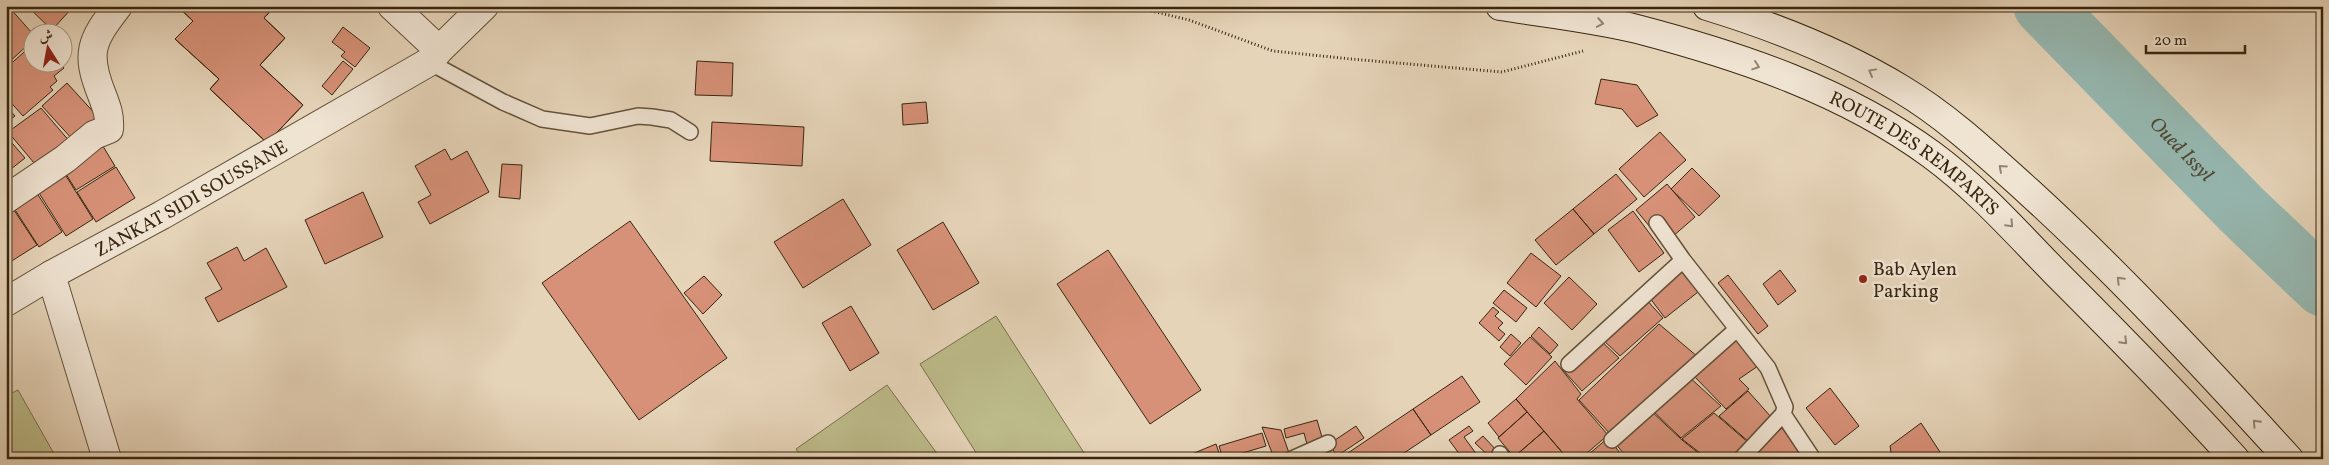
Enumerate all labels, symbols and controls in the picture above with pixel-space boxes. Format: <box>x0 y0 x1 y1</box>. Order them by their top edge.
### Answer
one-way arrow <box>1595 17 1604 27</box>
north arrow <box>22 22 72 72</box>
scale bar <box>2146 22 2245 54</box>
text: ش <box>37 26 55 47</box>
text: 20 m <box>2154 31 2187 52</box>
one-way arrow <box>1751 60 1760 70</box>
one-way arrow <box>1868 69 1877 79</box>
street label: ROUTE DES REMPARTS <box>1824 86 2004 222</box>
water label: Oued Issyl <box>2142 111 2219 189</box>
street label: ZANKAT SIDI SOUSSANE <box>91 135 293 264</box>
one-way arrow <box>1999 165 2008 174</box>
one-way arrow <box>2004 219 2013 228</box>
place label: Bab Aylen Parking <box>1873 257 1957 305</box>
marker: Bab Aylen Parking <box>1857 273 1869 285</box>
one-way arrow <box>2117 277 2126 286</box>
one-way arrow <box>2118 335 2127 344</box>
one-way arrow <box>2253 419 2262 428</box>

